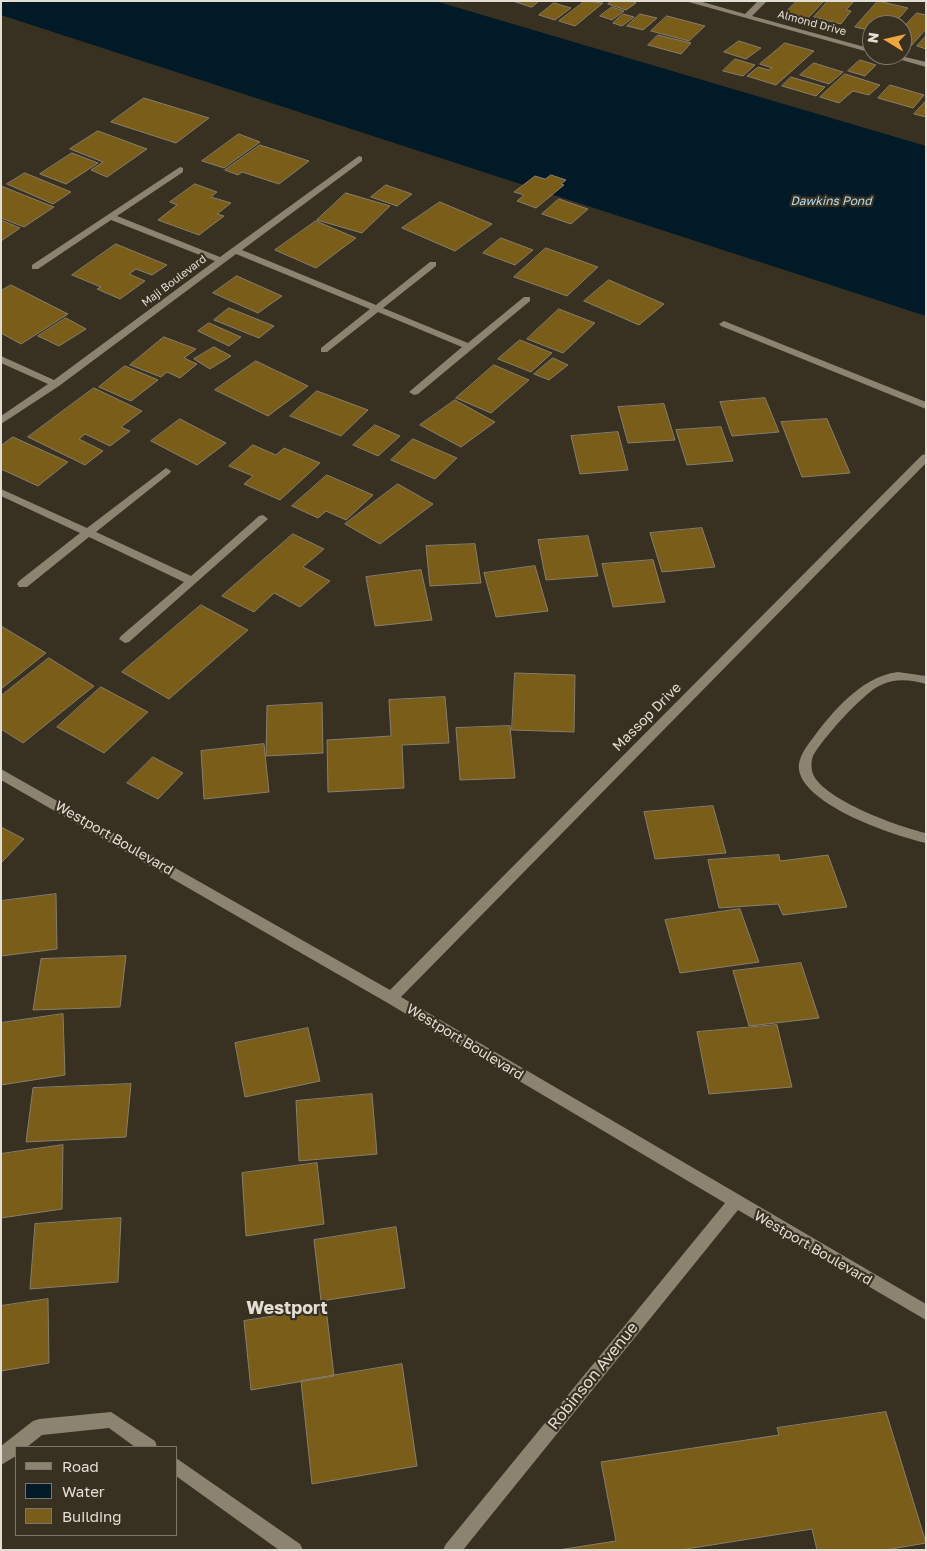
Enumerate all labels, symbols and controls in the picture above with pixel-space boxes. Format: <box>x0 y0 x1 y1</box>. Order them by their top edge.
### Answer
street label: Almond Drive <box>776 7 848 39</box>
north arrow <box>862 15 912 65</box>
text: N <box>863 31 882 44</box>
water label: Dawkins Pond <box>790 194 872 208</box>
street label: Maji Boulevard <box>139 252 209 310</box>
street label: Massop Drive <box>609 679 685 755</box>
street label: Westport Boulevard <box>52 797 176 879</box>
street label: Westport Boulevard <box>403 1000 527 1084</box>
street label: Westport Boulevard <box>751 1207 875 1289</box>
district label: Westport <box>246 1297 328 1319</box>
street label: Robinson Avenue <box>544 1318 642 1434</box>
legend <box>15 1446 178 1536</box>
text: Road <box>62 1457 99 1475</box>
text: Water <box>62 1482 105 1500</box>
text: Building <box>62 1507 122 1525</box>

